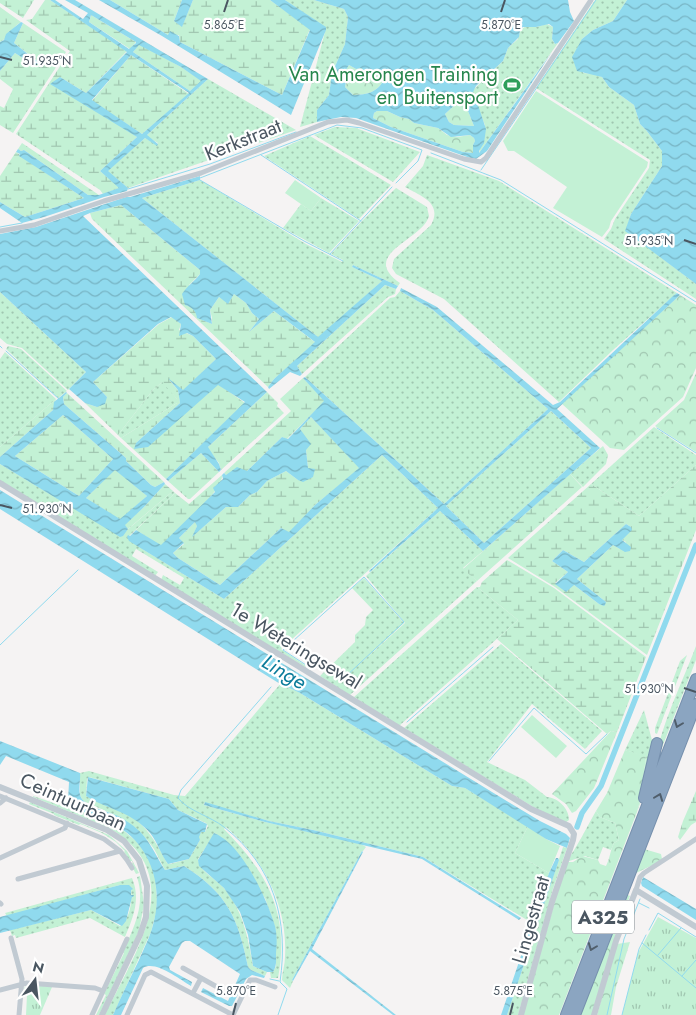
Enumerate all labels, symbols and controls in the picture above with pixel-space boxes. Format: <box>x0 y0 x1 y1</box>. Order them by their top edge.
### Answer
text: 5.865°E <box>204 16 244 34</box>
text: 5.870°E <box>481 16 521 34</box>
text: 51.935°N <box>23 52 71 70</box>
place label: Van Amerongen Training en Buitensport <box>288 60 498 112</box>
sports icon: Van Amerongen Training en Buitensport <box>502 75 522 95</box>
street label: Kerkstraat <box>200 111 286 169</box>
text: 51.935°N <box>625 232 673 250</box>
text: 51.930°N <box>22 500 72 518</box>
street label: 1e Weteringsewal <box>225 595 367 697</box>
water label: Linge <box>256 647 312 697</box>
text: 51.930°N <box>624 680 674 698</box>
one-way arrow <box>674 719 684 728</box>
street label: Ceintuurbaan <box>15 766 131 838</box>
one-way arrow <box>653 793 663 802</box>
street label: Lingestraat <box>505 872 557 967</box>
road number: A325 <box>572 900 634 934</box>
one-way arrow <box>588 942 598 951</box>
north arrow <box>10 955 60 1005</box>
text: N <box>30 956 46 979</box>
text: 5.870°E <box>216 982 256 1000</box>
text: 5.875°E <box>493 982 533 1000</box>

